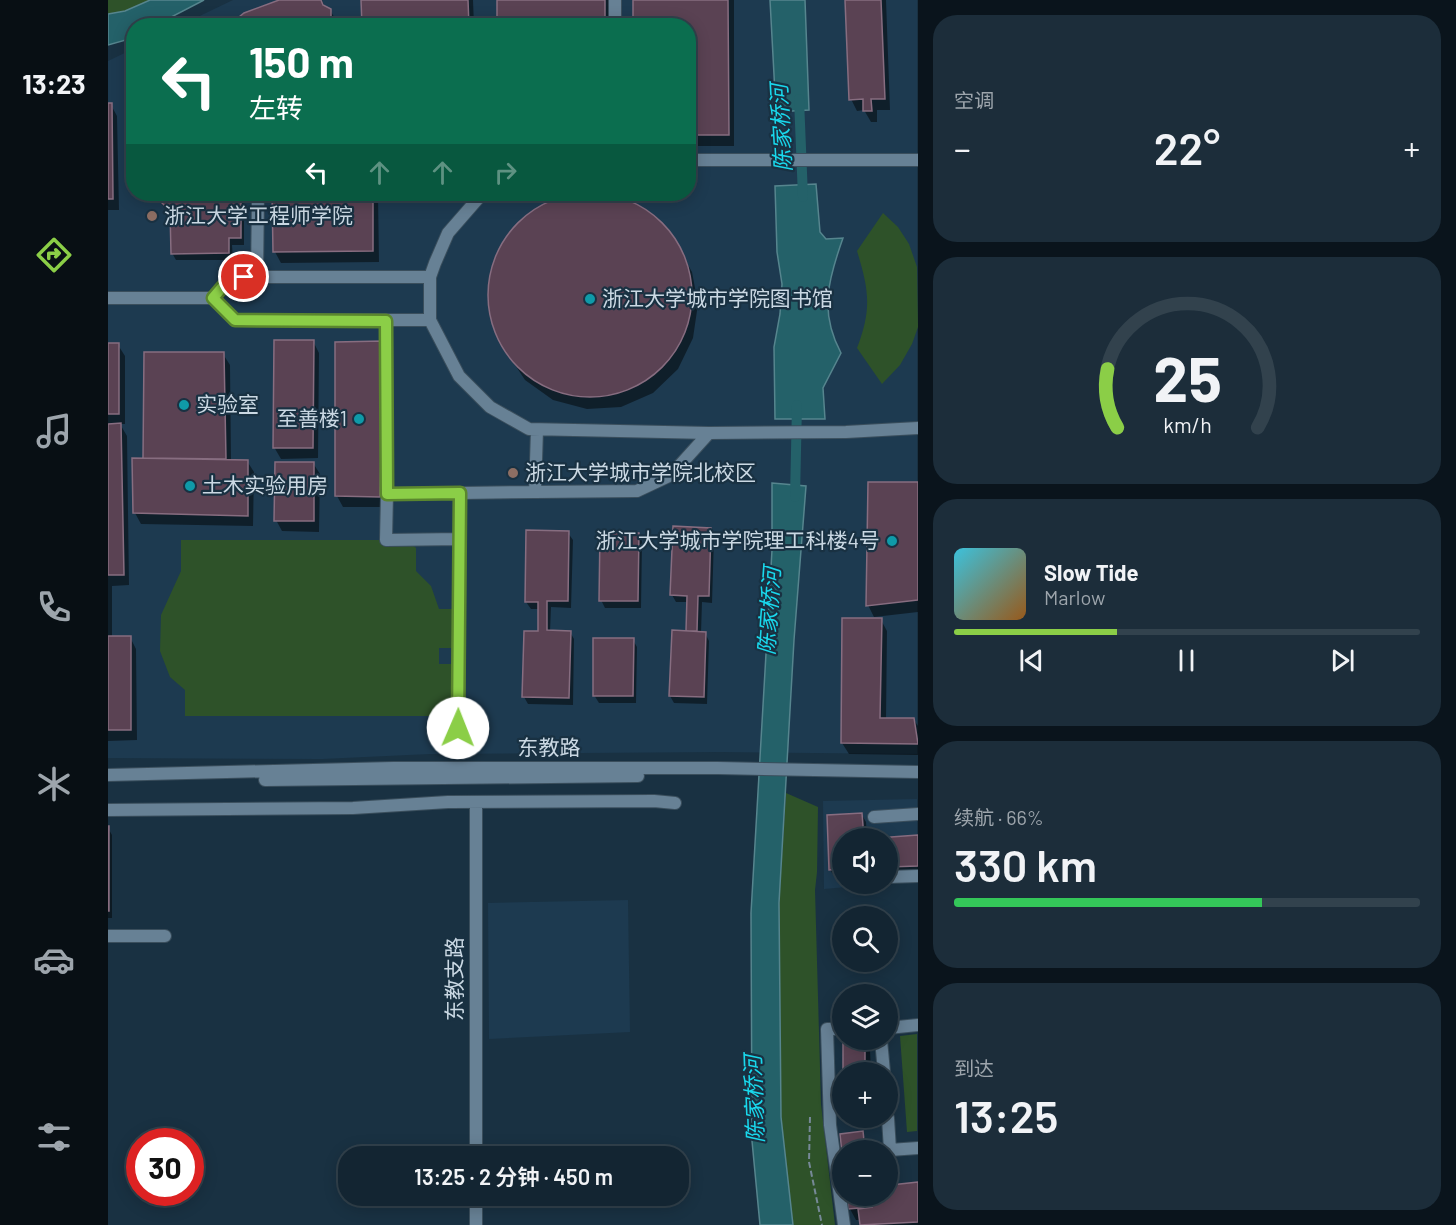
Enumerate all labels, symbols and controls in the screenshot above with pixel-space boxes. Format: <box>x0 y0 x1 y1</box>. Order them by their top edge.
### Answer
text: 150 m <box>249 36 354 86</box>
icon: left <box>150 42 228 120</box>
text: 13:23 <box>22 67 86 99</box>
water label: 陈家桥河 <box>765 79 795 173</box>
text: 空调 <box>954 88 994 112</box>
text: 左转 <box>249 91 303 123</box>
text: 22° <box>1154 120 1220 174</box>
text: − <box>954 128 971 168</box>
text: + <box>1403 128 1420 168</box>
icon: left <box>300 156 333 189</box>
icon: ahead <box>363 156 396 189</box>
icon: ahead <box>426 156 459 189</box>
icon: right <box>489 156 522 189</box>
place label: 浙江大学工程师学院 <box>164 202 353 227</box>
marker: 浙江大学工程师学院 <box>145 209 159 223</box>
icon: directions <box>33 234 75 276</box>
pin <box>218 251 269 302</box>
icon: arrive <box>227 260 260 293</box>
place label: 浙江大学城市学院图书馆 <box>602 285 833 310</box>
marker: 浙江大学城市学院图书馆 <box>583 292 597 306</box>
text: 25 <box>1153 340 1221 414</box>
place label: 实验室 <box>196 391 259 416</box>
marker: 实验室 <box>177 398 191 412</box>
place label: 至善楼1 <box>277 405 347 430</box>
icon: music <box>33 410 75 452</box>
marker: 至善楼1 <box>352 412 366 426</box>
text: km/h <box>1163 412 1211 437</box>
place label: 浙江大学城市学院北校区 <box>525 459 756 484</box>
marker: 浙江大学城市学院北校区 <box>506 466 520 480</box>
place label: 土木实验用房 <box>202 472 328 497</box>
marker: 土木实验用房 <box>183 479 197 493</box>
place label: 浙江大学城市学院理工科楼4号 <box>595 527 880 552</box>
marker: 浙江大学城市学院理工科楼4号 <box>885 534 899 548</box>
text: Slow Tide <box>1044 559 1139 585</box>
water label: 陈家桥河 <box>752 562 784 656</box>
text: Marlow <box>1044 585 1105 609</box>
icon: phone <box>33 586 75 628</box>
icon: previous <box>1015 644 1048 677</box>
icon: pause <box>1170 644 1203 677</box>
icon: next <box>1326 644 1359 677</box>
position arrow <box>426 696 490 760</box>
street label: 东教路 <box>518 734 581 759</box>
icon: climate <box>33 763 75 805</box>
text: 续航 · 66% <box>954 805 1044 829</box>
map controls <box>832 828 898 1206</box>
button: sound <box>832 828 898 894</box>
text: 330 km <box>954 837 1097 891</box>
button: search <box>832 906 898 972</box>
street label: 东教支路 <box>441 937 466 1021</box>
icon: car <box>33 939 75 981</box>
button: layers <box>832 984 898 1050</box>
water label: 陈家桥河 <box>738 1051 768 1143</box>
text: 到达 <box>954 1056 994 1080</box>
button: + <box>832 1062 898 1128</box>
text: 13:25 <box>954 1088 1058 1142</box>
icon: filters <box>33 1116 75 1158</box>
speed limit sign: 30 <box>126 1128 204 1206</box>
button: − <box>832 1140 898 1206</box>
text: 13:25 · 2 分钟 · 450 m <box>414 1163 613 1189</box>

